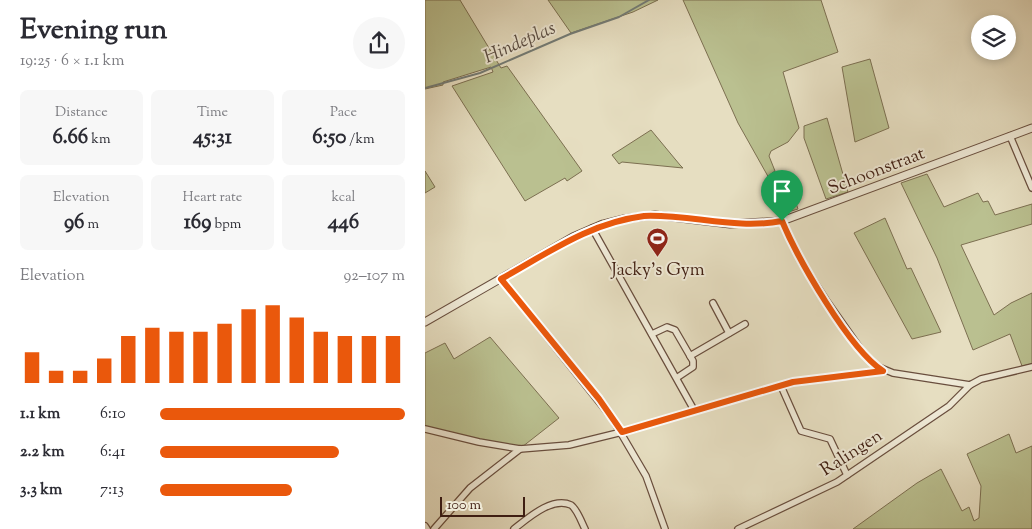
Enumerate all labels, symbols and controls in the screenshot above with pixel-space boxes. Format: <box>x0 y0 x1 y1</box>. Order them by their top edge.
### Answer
text: Evening run <box>20 11 167 51</box>
water label: Hindeplas <box>480 15 560 71</box>
map controls <box>971 15 1016 60</box>
button: layers <box>971 15 1016 60</box>
button: share <box>353 17 405 69</box>
text: 19:25 · 6 × 1.1 km <box>20 50 125 73</box>
text: Distance <box>55 103 108 123</box>
text: Time <box>197 103 228 123</box>
text: Pace <box>330 103 357 123</box>
text: 6.66 <box>53 123 88 153</box>
text: 45:31 <box>193 123 232 153</box>
text: 6:50 <box>312 123 346 153</box>
text: km <box>88 130 111 150</box>
text: /km <box>346 130 375 150</box>
street label: Schoonstraat <box>824 141 929 202</box>
pin <box>761 170 803 221</box>
icon: arrive <box>768 177 796 205</box>
text: Elevation <box>53 188 110 208</box>
text: Heart rate <box>183 188 242 208</box>
text: kcal <box>331 188 356 208</box>
text: 96 <box>64 208 85 238</box>
text: 169 <box>184 208 211 238</box>
text: 446 <box>328 208 359 238</box>
text: m <box>85 215 99 235</box>
text: bpm <box>211 215 241 235</box>
sports icon: Jacky's Gym <box>646 227 670 258</box>
place label: Jacky's Gym <box>610 258 705 284</box>
text: Elevation <box>20 265 85 288</box>
text: 92–107 m <box>343 265 405 288</box>
text: 1.1 km <box>20 403 60 426</box>
text: 6:10 <box>100 403 126 426</box>
street label: Ralingen <box>816 424 889 484</box>
text: 2.2 km <box>20 441 64 464</box>
text: 6:41 <box>100 441 125 464</box>
text: 3.3 km <box>20 479 62 502</box>
text: 7:13 <box>100 479 124 502</box>
scale bar <box>440 494 525 517</box>
text: 100 m <box>447 496 481 516</box>

